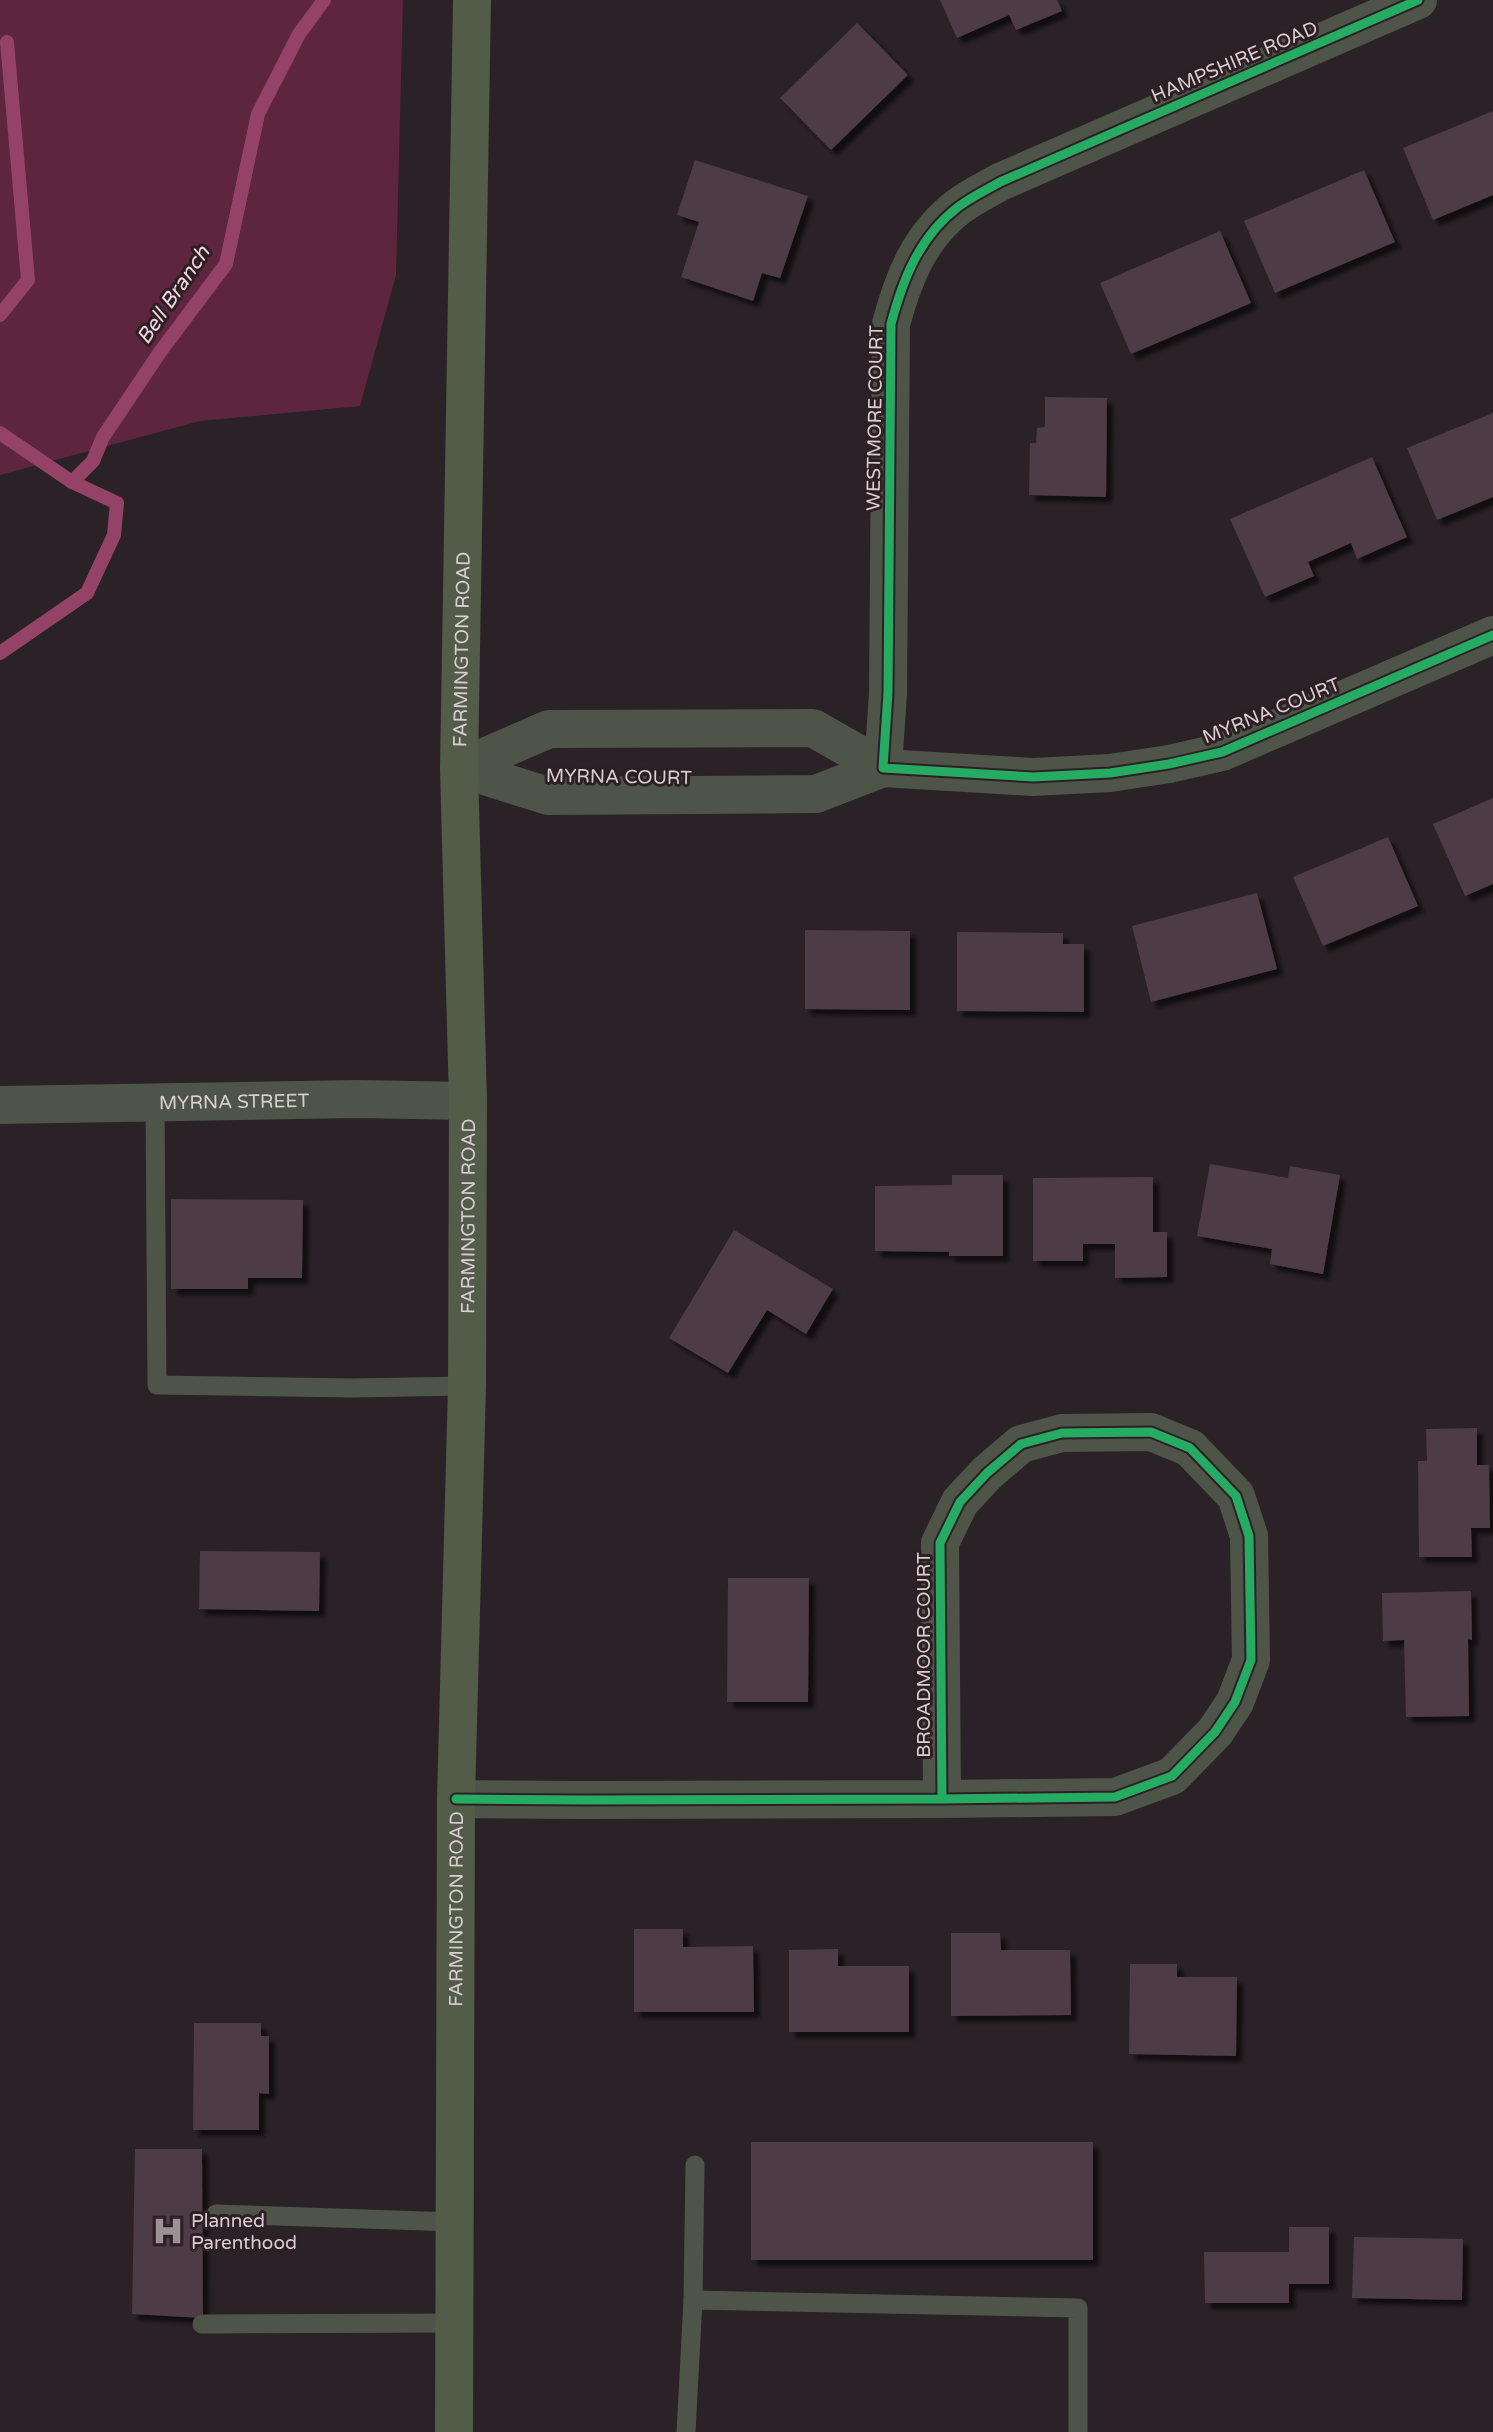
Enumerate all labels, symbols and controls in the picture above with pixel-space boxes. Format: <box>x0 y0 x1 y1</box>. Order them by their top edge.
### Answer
street label: HAMPSHIRE ROAD <box>1148 17 1321 107</box>
water label: Bell Branch <box>131 240 216 349</box>
street label: WESTMORE COURT <box>862 324 888 511</box>
street label: FARMINGTON ROAD <box>449 551 475 747</box>
street label: MYRNA COURT <box>1199 673 1344 749</box>
street label: MYRNA COURT <box>546 765 693 789</box>
street label: MYRNA STREET <box>159 1090 310 1114</box>
street label: FARMINGTON ROAD <box>457 1118 480 1314</box>
street label: BROADMOOR COURT <box>913 1552 935 1758</box>
street label: FARMINGTON ROAD <box>445 1811 468 2007</box>
place label: Planned Parenthood <box>191 2210 297 2254</box>
hospital icon: Planned Parenthood <box>151 2214 185 2248</box>

